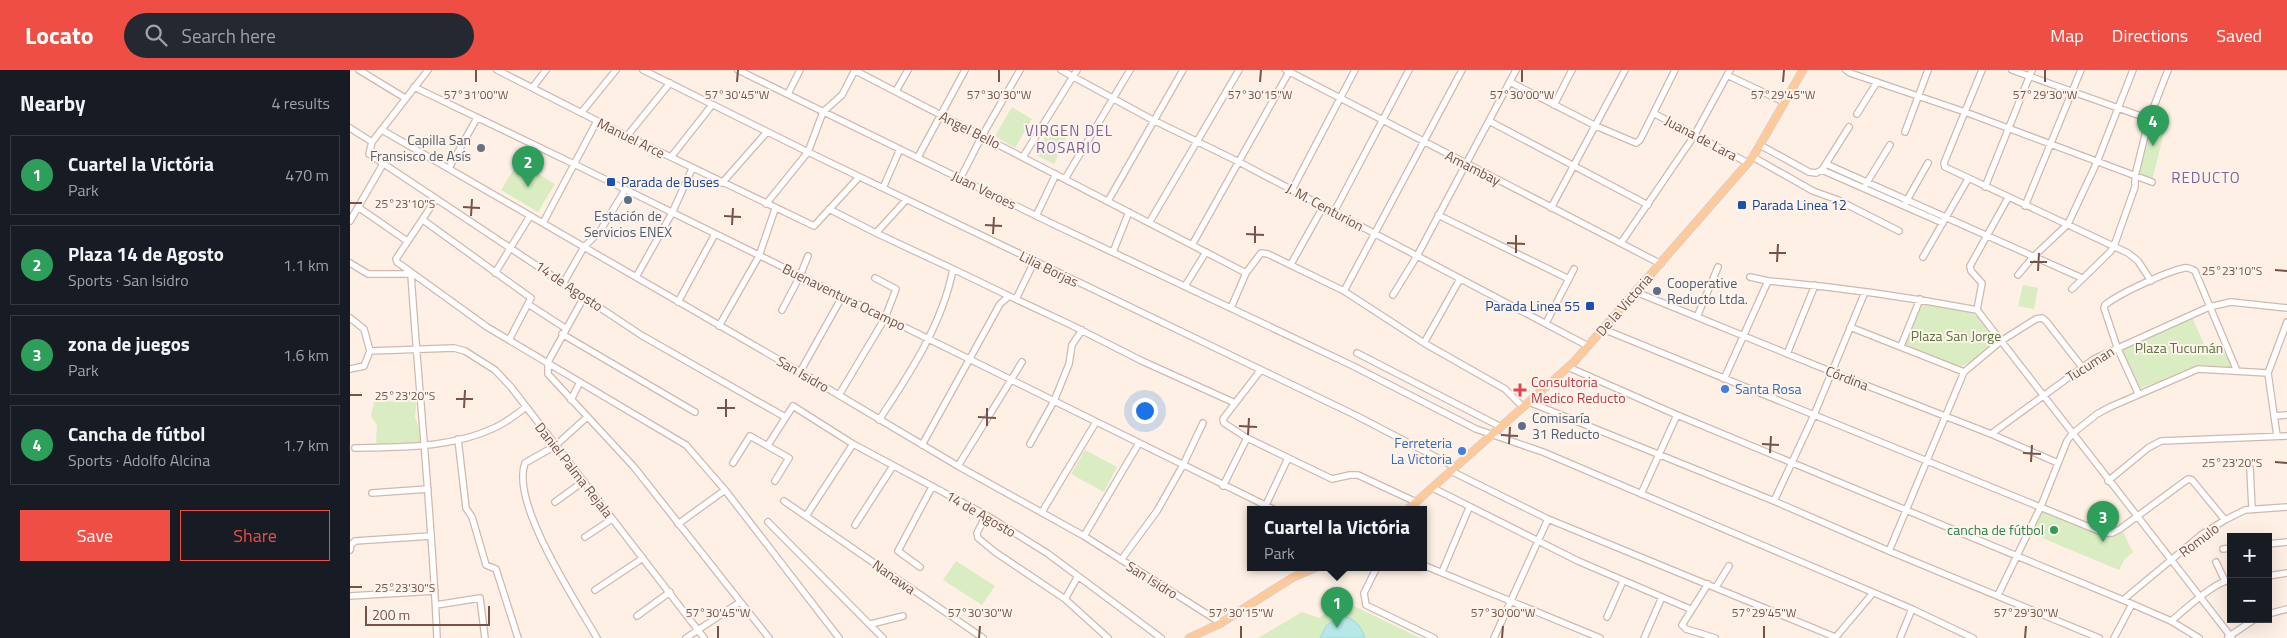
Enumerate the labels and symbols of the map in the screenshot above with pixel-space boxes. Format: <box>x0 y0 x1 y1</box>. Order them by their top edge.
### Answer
text: 57°31'00"W <box>444 85 509 104</box>
text: 57°30'45"W <box>705 85 770 104</box>
text: 57°30'30"W <box>967 85 1032 104</box>
text: 57°30'15"W <box>1228 85 1293 104</box>
text: 57°30'00"W <box>1490 85 1555 104</box>
text: 57°29'45"W <box>1751 85 1816 104</box>
text: 57°29'30"W <box>2013 85 2078 104</box>
street label: Angel Bello <box>936 105 1004 154</box>
pin: 4 <box>2137 105 2169 146</box>
street label: Juana de Lara <box>1661 110 1741 165</box>
street label: Manuel Arce <box>594 112 669 163</box>
district label: VIRGEN DEL ROSARIO <box>1025 119 1113 159</box>
place label: Capilla San Fransisco de Asís <box>370 129 471 166</box>
marker: Capilla San Fransisco de Asís <box>475 142 487 154</box>
street label: Amambay <box>1442 145 1505 191</box>
pin: 2 <box>512 146 544 187</box>
street label: Juan Veroes <box>948 165 1020 214</box>
district label: REDUCTO <box>2171 166 2241 189</box>
place label: Parada de Buses <box>621 171 719 192</box>
marker: Parada de Buses <box>605 176 617 188</box>
street label: J. M. Centurion <box>1283 177 1368 236</box>
text: 25°23'10"S <box>375 194 435 213</box>
marker: Estación de Servicios ENEX <box>622 194 634 206</box>
place label: Parada Linea 12 <box>1752 194 1847 215</box>
marker: Parada Linea 12 <box>1736 199 1748 211</box>
place label: Estación de Servicios ENEX <box>584 205 672 242</box>
street label: Lilia Borjas <box>1016 245 1082 292</box>
street label: 14 de Agosto <box>531 255 607 316</box>
street label: Buenaventura Ocampo <box>779 258 909 336</box>
text: 25°23'10"S <box>2202 261 2262 280</box>
street label: De la Victoria <box>1590 269 1657 341</box>
place label: Cooperative Reducto Ltda. <box>1667 272 1748 309</box>
marker: Cooperative Reducto Ltda. <box>1651 285 1663 297</box>
place label: Parada Linea 55 <box>1485 295 1580 316</box>
marker: Parada Linea 55 <box>1584 300 1596 312</box>
park label: Plaza San Jorge <box>1911 325 2001 346</box>
park label: Plaza Tucumán <box>2135 337 2223 358</box>
street label: Tucuman <box>2062 341 2118 387</box>
street label: San Isidro <box>773 350 833 397</box>
street label: Córdina <box>1823 360 1872 395</box>
place label: Consultoria Medico Reducto <box>1531 371 1626 408</box>
place label: Santa Rosa <box>1735 378 1802 399</box>
marker: Consultoria Medico Reducto <box>1513 383 1527 397</box>
marker: Santa Rosa <box>1719 383 1731 395</box>
text: 25°23'20"S <box>375 386 435 405</box>
your location <box>1132 398 1158 424</box>
place label: Comisaría 31 Reducto <box>1532 407 1600 444</box>
street label: Daniel Palma Rejala <box>530 417 618 522</box>
marker: Comisaría 31 Reducto <box>1516 420 1528 432</box>
place label: Ferreteria La Victoria <box>1391 432 1452 469</box>
marker: Ferreteria La Victoria <box>1456 445 1468 457</box>
text: 25°23'20"S <box>2202 453 2262 472</box>
street label: 14 de Agosto <box>942 485 1020 542</box>
pin: 3 <box>2087 501 2119 542</box>
street label: Romulo <box>2174 517 2223 562</box>
place label: cancha de fútbol <box>1947 519 2044 540</box>
marker: cancha de fútbol <box>2048 524 2060 536</box>
street label: Nanawa <box>868 554 920 599</box>
street label: San Isidro <box>1122 555 1182 604</box>
text: 25°23'30"S <box>375 578 435 597</box>
pin: 1 <box>1321 587 1353 628</box>
scale bar <box>365 603 490 626</box>
text: 57°30'45"W <box>686 603 751 622</box>
text: 57°30'30"W <box>948 603 1013 622</box>
text: 57°30'15"W <box>1209 603 1274 622</box>
text: 57°30'00"W <box>1471 603 1536 622</box>
text: 57°29'45"W <box>1732 603 1797 622</box>
text: 57°29'30"W <box>1994 603 2059 622</box>

